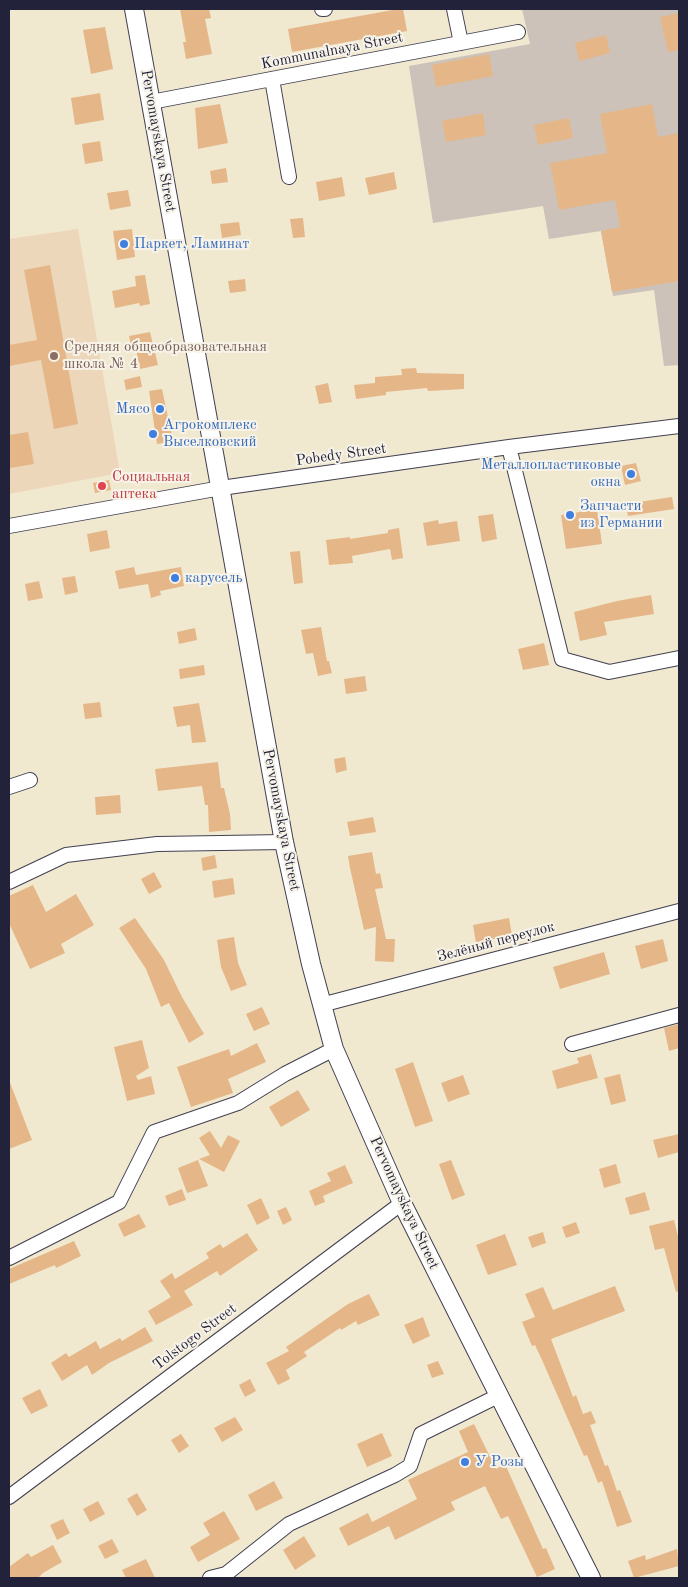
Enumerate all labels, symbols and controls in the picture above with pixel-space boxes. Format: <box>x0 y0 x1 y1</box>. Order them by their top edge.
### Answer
street label: Kommunalnaya Street <box>259 28 405 74</box>
street label: Pervomayskaya Street <box>137 68 179 214</box>
place label: Паркет, Ламинат <box>134 235 249 253</box>
marker: Паркет, Ламинат <box>118 238 130 250</box>
place label: Средняя общеобразовательная школа № 4 <box>64 338 267 373</box>
marker: Средняя общеобразовательная школа № 4 <box>48 350 60 362</box>
place label: Мясо <box>116 400 150 418</box>
marker: Мясо <box>154 403 166 415</box>
place label: Агрокомплекс Выселковский <box>163 416 257 451</box>
marker: Агрокомплекс Выселковский <box>147 428 159 440</box>
street label: Pobedy Street <box>295 440 387 470</box>
place label: Металлопластиковые окна <box>481 456 621 491</box>
place label: Социальная аптека <box>112 468 190 503</box>
marker: Металлопластиковые окна <box>625 468 637 480</box>
marker: Социальная аптека <box>96 480 108 492</box>
place label: Запчасти из Германии <box>580 497 663 532</box>
marker: Запчасти из Германии <box>564 509 576 521</box>
place label: карусель <box>185 569 243 587</box>
marker: карусель <box>169 572 181 584</box>
street label: Pervomayskaya Street <box>258 747 304 893</box>
street label: Зелёный переулок <box>435 918 557 966</box>
street label: Pervomayskaya Street <box>365 1134 443 1272</box>
street label: Tolstogo Street <box>150 1300 240 1374</box>
place label: У Розы <box>475 1453 524 1471</box>
marker: У Розы <box>459 1456 471 1468</box>

